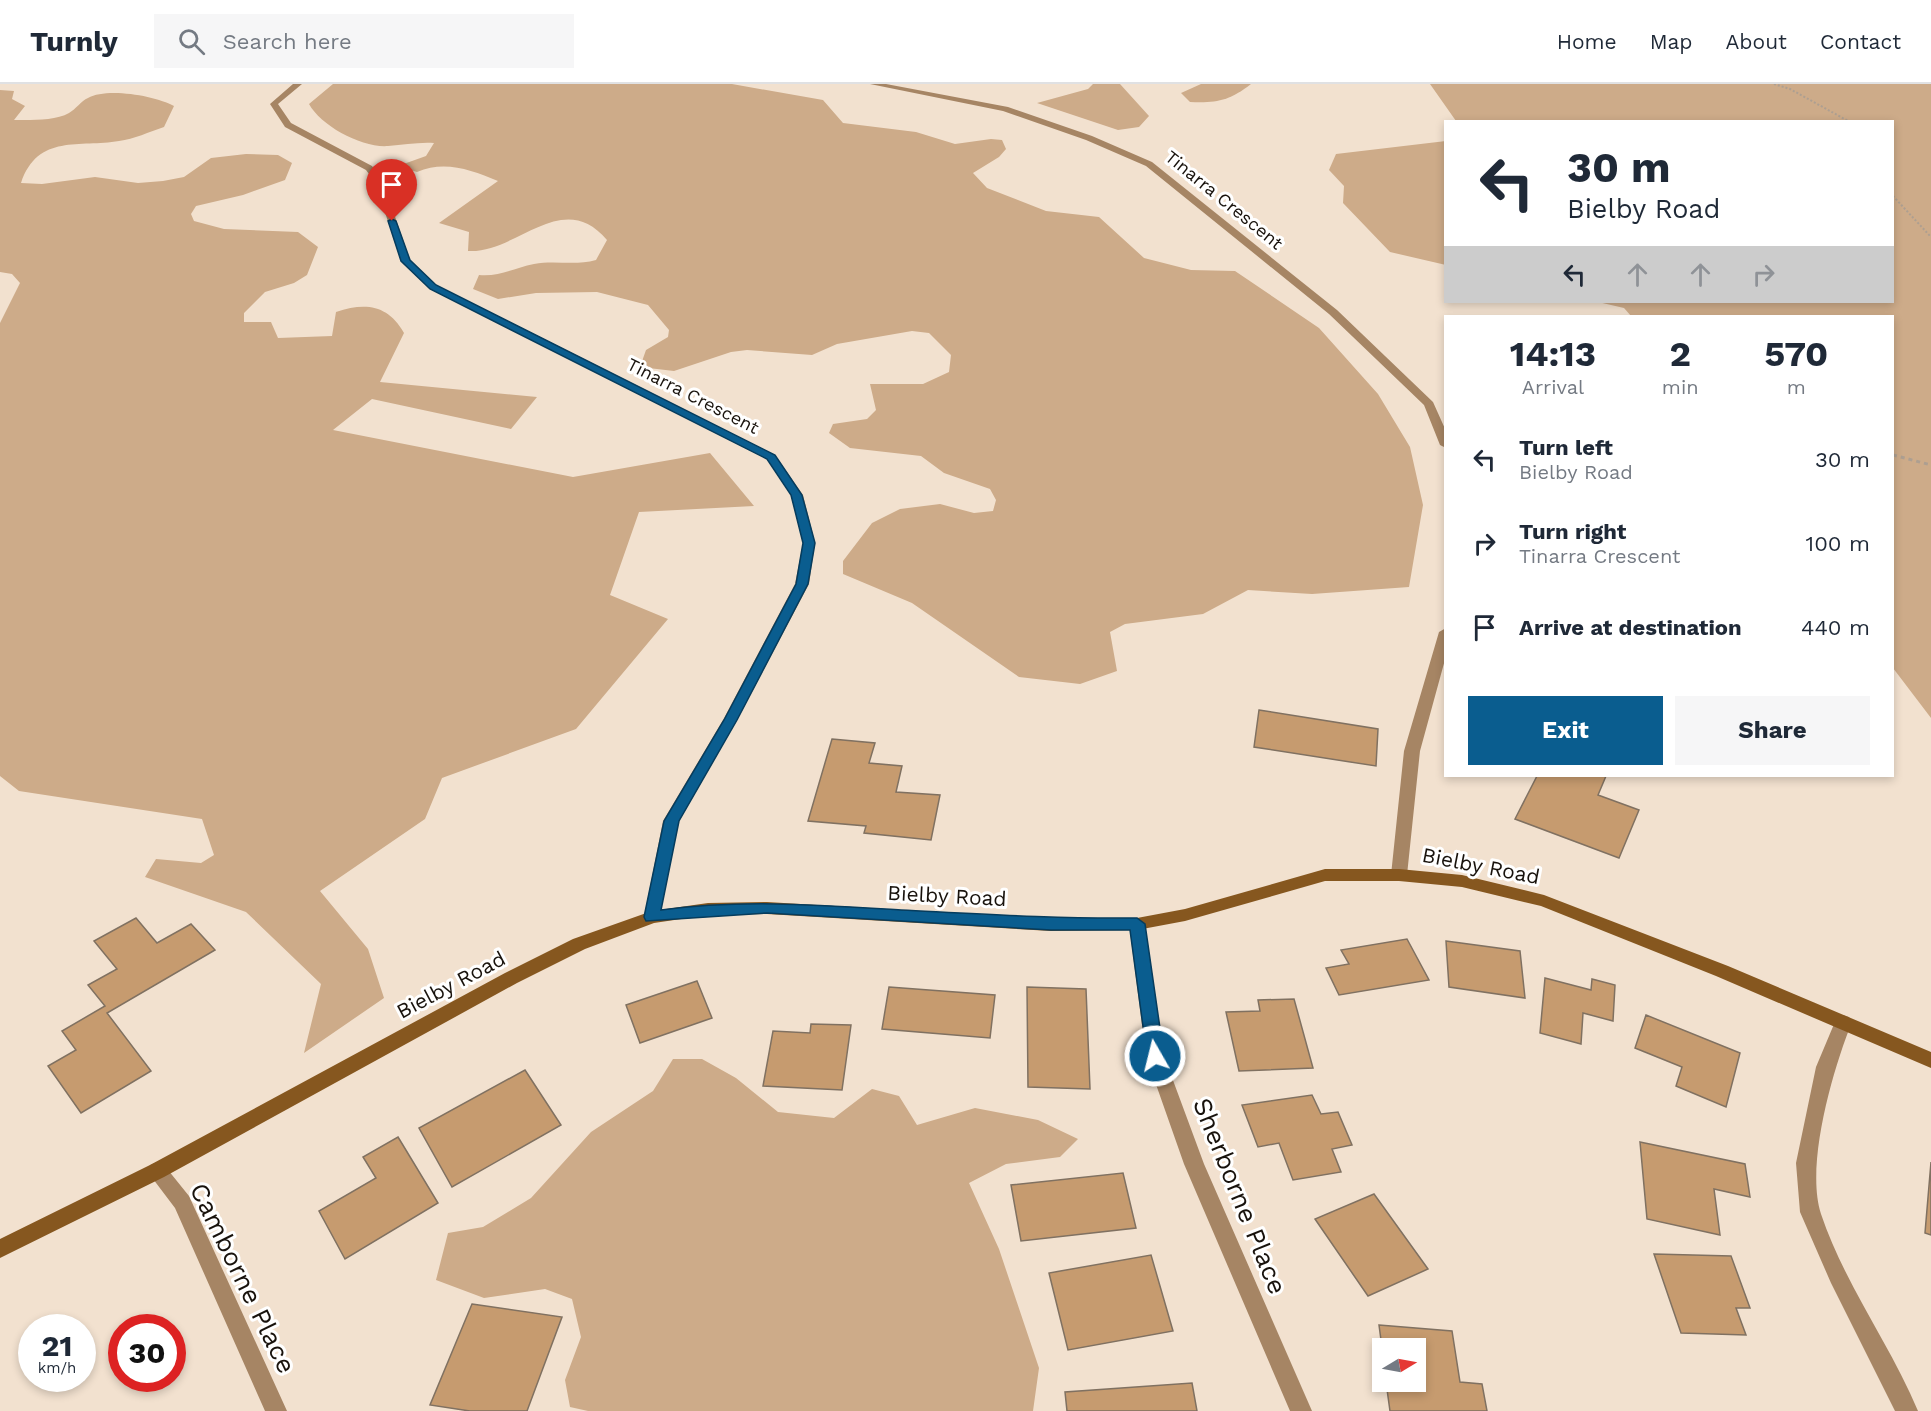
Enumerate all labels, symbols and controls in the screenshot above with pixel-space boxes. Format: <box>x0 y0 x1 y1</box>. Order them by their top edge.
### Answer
search box <box>154 14 574 68</box>
text: Turnly <box>30 25 118 58</box>
icon: search <box>175 25 208 58</box>
text: Search here <box>223 29 352 54</box>
text: Home <box>1557 29 1617 54</box>
text: Map <box>1650 29 1693 54</box>
text: About <box>1726 29 1787 54</box>
text: Contact <box>1820 29 1901 54</box>
text: 30 m <box>1567 143 1671 192</box>
icon: left <box>1468 144 1546 222</box>
street label: Tinarra Crescent <box>1161 146 1288 254</box>
pin <box>366 159 417 221</box>
icon: arrive <box>375 168 408 201</box>
text: Bielby Road <box>1567 193 1721 225</box>
icon: left <box>1558 258 1591 291</box>
icon: ahead <box>1621 258 1654 291</box>
icon: ahead <box>1684 258 1717 291</box>
icon: right <box>1747 258 1780 291</box>
text: 14:13 <box>1510 333 1596 375</box>
text: 2 <box>1669 333 1691 375</box>
text: 570 <box>1764 333 1828 375</box>
street label: Tinarra Crescent <box>624 353 763 438</box>
text: Arrival <box>1522 375 1584 399</box>
text: min <box>1662 375 1699 399</box>
text: m <box>1787 375 1806 399</box>
text: Turn left <box>1519 435 1613 460</box>
icon: left <box>1468 443 1501 476</box>
text: 30 m <box>1815 447 1870 472</box>
text: Bielby Road <box>1519 460 1633 484</box>
text: Turn right <box>1519 519 1626 544</box>
icon: right <box>1468 527 1501 560</box>
text: 100 m <box>1806 531 1870 556</box>
text: Tinarra Crescent <box>1519 544 1681 568</box>
icon: arrive <box>1468 611 1501 644</box>
text: Arrive at destination <box>1519 615 1742 640</box>
text: 440 m <box>1801 615 1870 640</box>
button: Exit <box>1468 696 1663 765</box>
button: Share <box>1675 696 1870 765</box>
street label: Bielby Road <box>1420 842 1542 889</box>
street label: Bielby Road <box>887 880 1007 911</box>
street label: Bielby Road <box>392 945 509 1024</box>
position arrow <box>1123 1024 1187 1088</box>
street label: Sherborne Place <box>1187 1094 1293 1298</box>
street label: Camborne Place <box>184 1178 302 1378</box>
speed limit sign: 30 <box>108 1314 186 1392</box>
text: 21 <box>42 1328 72 1363</box>
north arrow <box>1372 1338 1426 1392</box>
map controls <box>1372 1338 1426 1392</box>
text: km/h <box>38 1359 76 1377</box>

